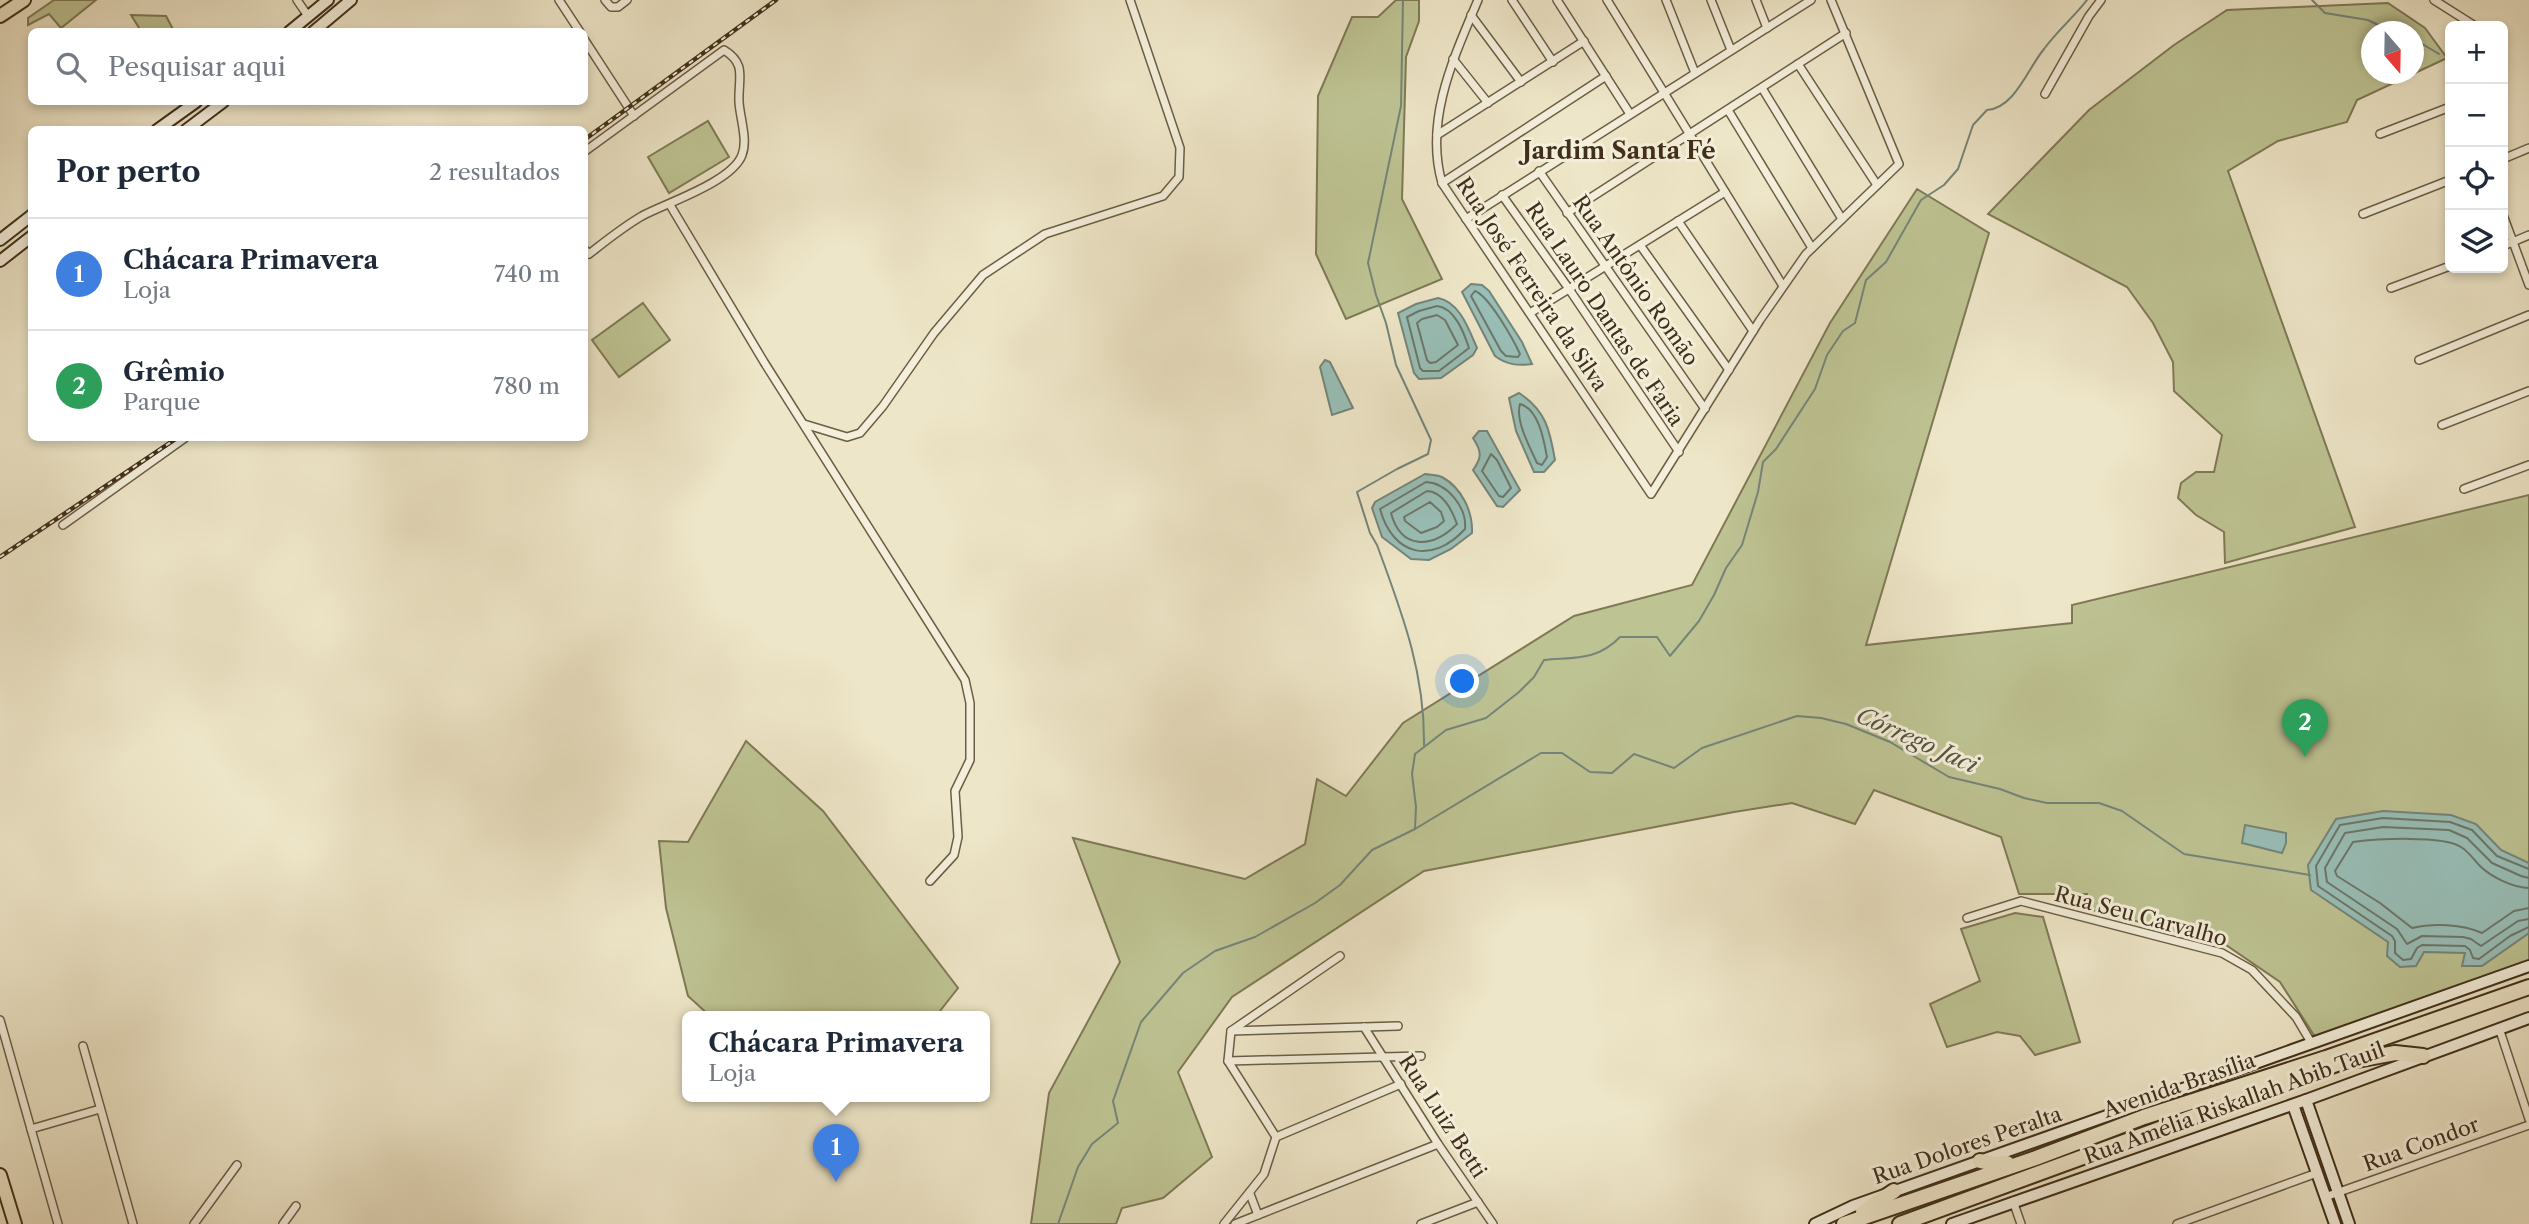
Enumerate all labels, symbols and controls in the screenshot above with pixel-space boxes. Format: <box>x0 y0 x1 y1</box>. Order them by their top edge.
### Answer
north arrow <box>2361 21 2424 84</box>
map controls <box>2445 21 2508 273</box>
button: + <box>2445 21 2508 84</box>
search box <box>28 28 588 105</box>
icon: search <box>52 48 90 86</box>
text: Pesquisar aqui <box>108 51 286 83</box>
button: − <box>2445 84 2508 147</box>
district label: Jardim Santa Fé <box>1518 136 1716 165</box>
button: locate <box>2445 147 2508 210</box>
text: Por perto <box>56 153 201 190</box>
text: 2 resultados <box>429 158 560 186</box>
street label: Rua José Ferreira da Silva <box>1451 172 1613 396</box>
street label: Rua Antônio Romão <box>1568 190 1704 370</box>
street label: Rua Lauro Dantas de Faria <box>1521 197 1690 431</box>
button: layers <box>2445 210 2508 273</box>
text: Chácara Primavera <box>123 244 379 276</box>
text: 1 <box>74 260 84 288</box>
text: 740 m <box>494 260 560 288</box>
text: Loja <box>123 276 171 304</box>
text: Grêmio <box>123 356 225 388</box>
text: 2 <box>72 372 86 400</box>
text: 780 m <box>493 372 560 400</box>
text: Parque <box>123 388 200 416</box>
your location <box>1445 664 1479 698</box>
pin: 2 <box>2282 699 2328 757</box>
water label: Córrego Jaci <box>1852 701 1984 780</box>
street label: Rua Seu Carvalho <box>2052 881 2230 951</box>
popup <box>682 1011 990 1102</box>
text: Chácara Primavera <box>708 1027 964 1059</box>
street label: Rua Amélia Riskallah Abib Tauil <box>2080 1037 2388 1169</box>
street label: Avenida Brasília <box>2099 1047 2259 1123</box>
street label: Rua Luiz Betti <box>1394 1050 1492 1182</box>
text: Loja <box>708 1059 756 1087</box>
street label: Rua Dolores Peralta <box>1869 1101 2066 1189</box>
street label: Rua Condor <box>2360 1111 2482 1177</box>
pin: 1 <box>813 1124 859 1182</box>

